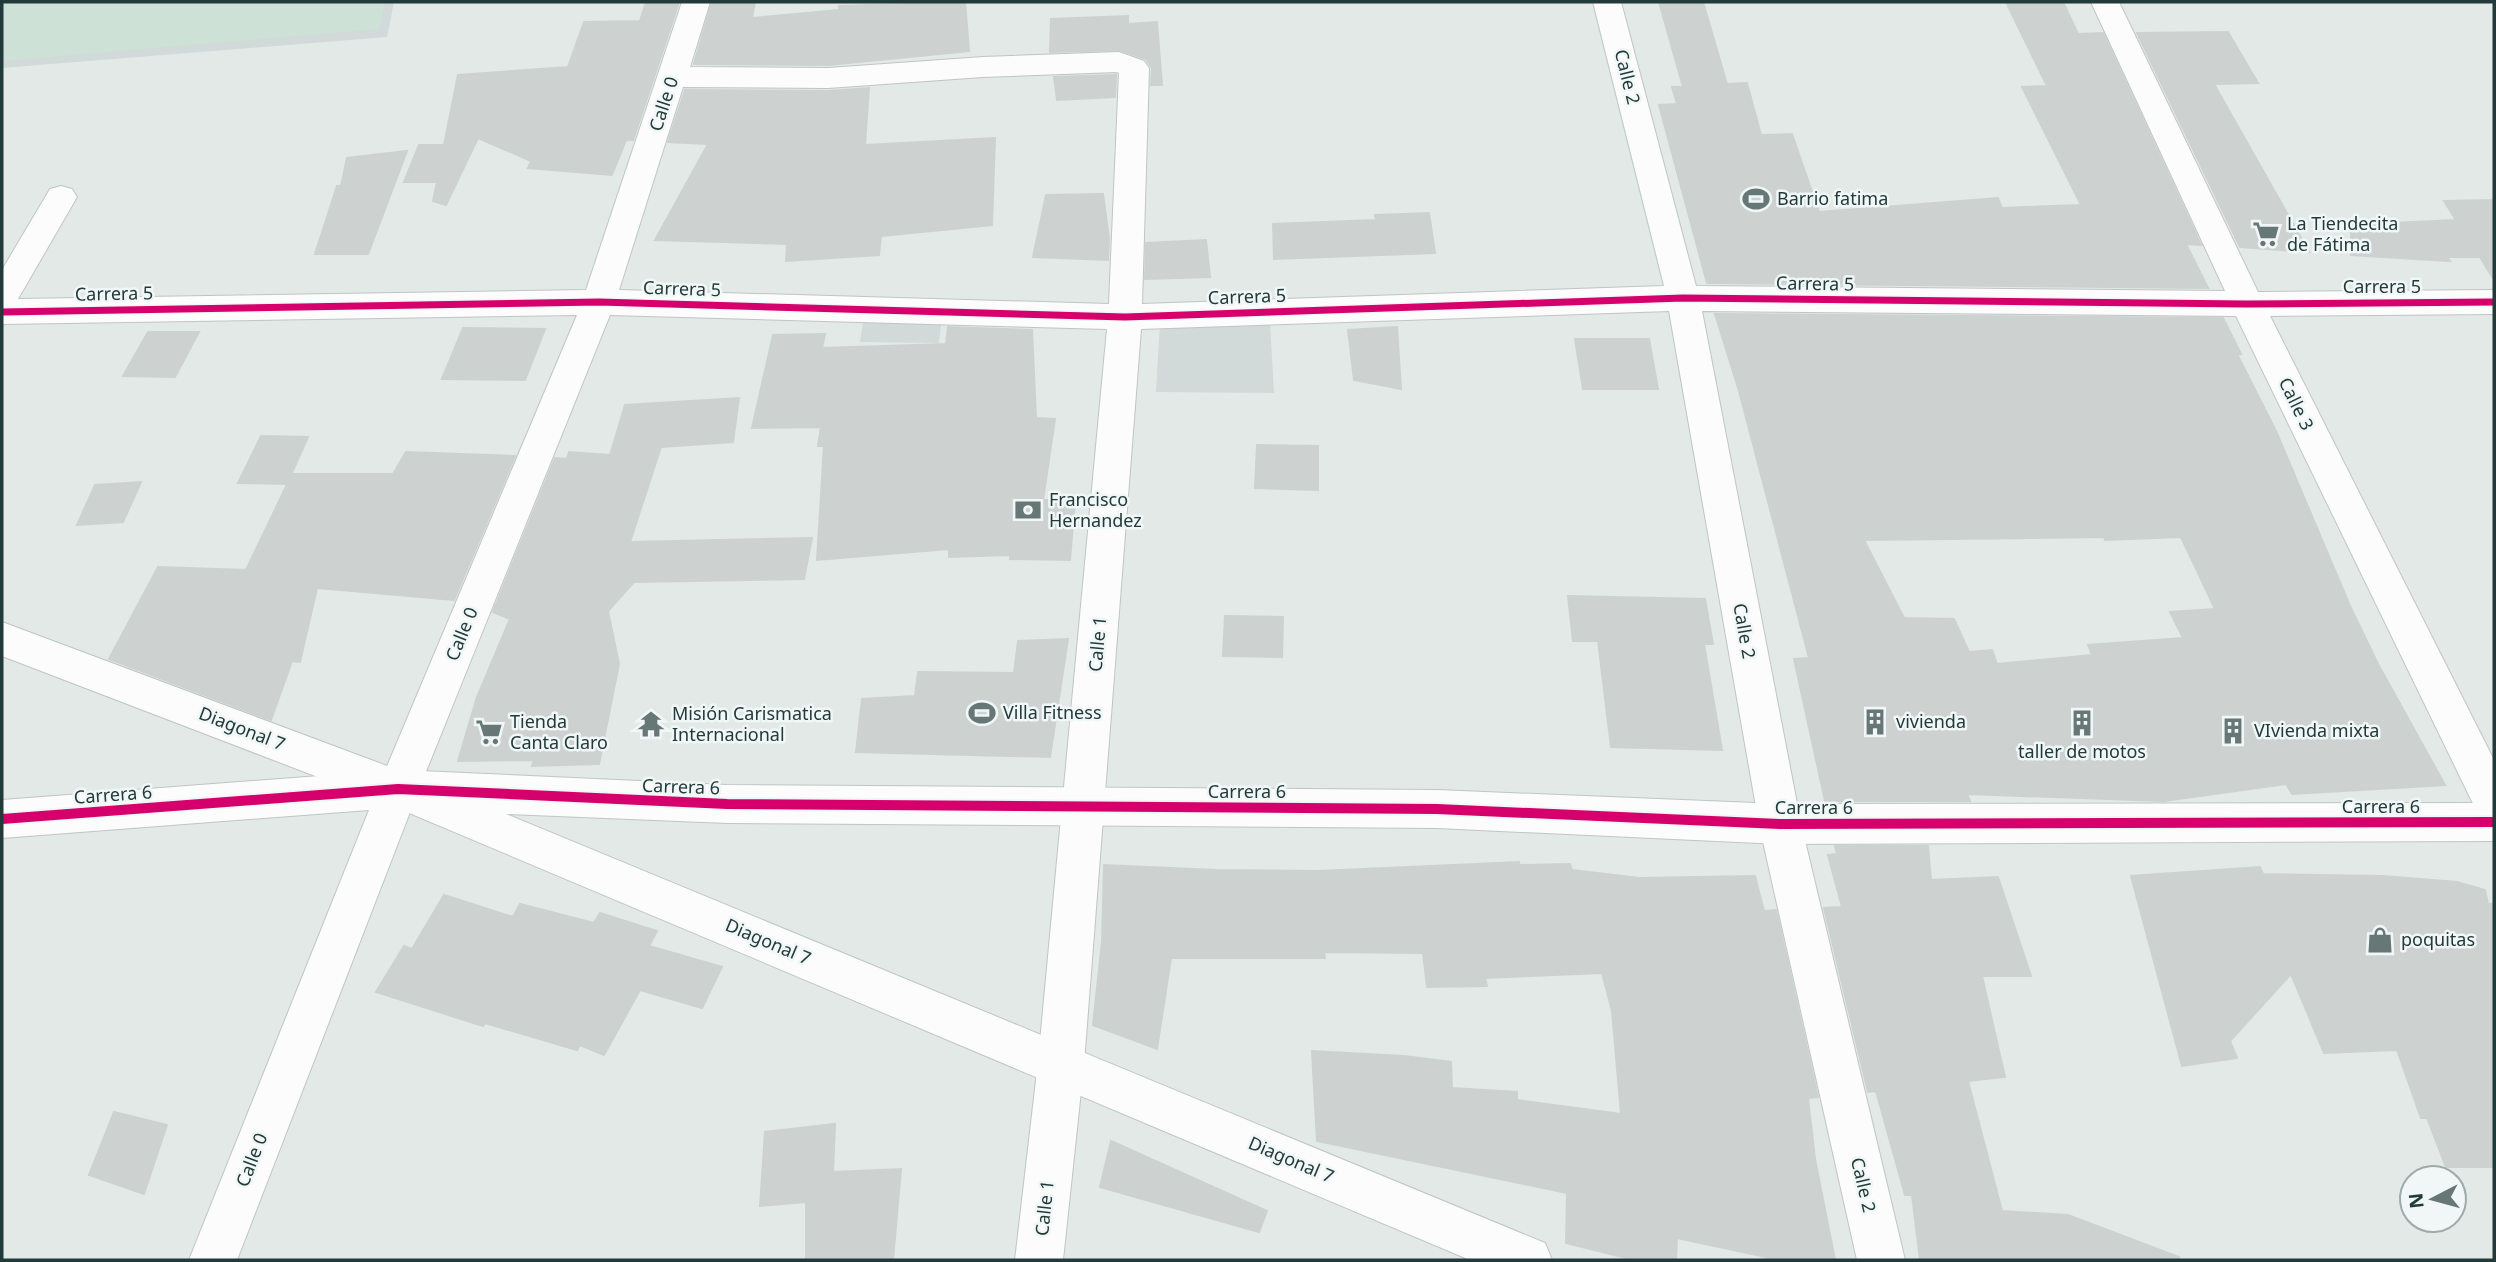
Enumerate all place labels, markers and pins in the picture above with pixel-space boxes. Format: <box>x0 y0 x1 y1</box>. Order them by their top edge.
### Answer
sports icon: Barrio fatima <box>1741 184 1771 214</box>
place label: Barrio fatima <box>1777 186 1888 210</box>
place label: La Tiendecita de Fátima <box>2287 211 2398 256</box>
supermarket icon: La Tiendecita de Fátima <box>2251 219 2281 249</box>
place label: Francisco Hernandez <box>1049 487 1142 532</box>
bank icon: Francisco Hernandez <box>1013 495 1043 525</box>
sports icon: Villa Fitness <box>967 698 997 728</box>
place label: Villa Fitness <box>1003 700 1102 724</box>
place label: Misión Carismatica Internacional <box>672 701 832 746</box>
building icon: vivienda <box>1860 707 1890 737</box>
building icon: taller de motos <box>2067 708 2097 738</box>
place label: Tienda Canta Claro <box>510 709 608 754</box>
temple icon: Misión Carismatica Internacional <box>636 709 666 739</box>
place label: vivienda <box>1896 709 1966 733</box>
building icon: VIvienda mixta <box>2218 716 2248 746</box>
supermarket icon: Tienda Canta Claro <box>474 717 504 747</box>
place label: VIvienda mixta <box>2254 718 2379 742</box>
place label: taller de motos <box>2018 739 2146 763</box>
shop icon: poquitas <box>2365 925 2395 955</box>
place label: poquitas <box>2401 927 2475 951</box>

